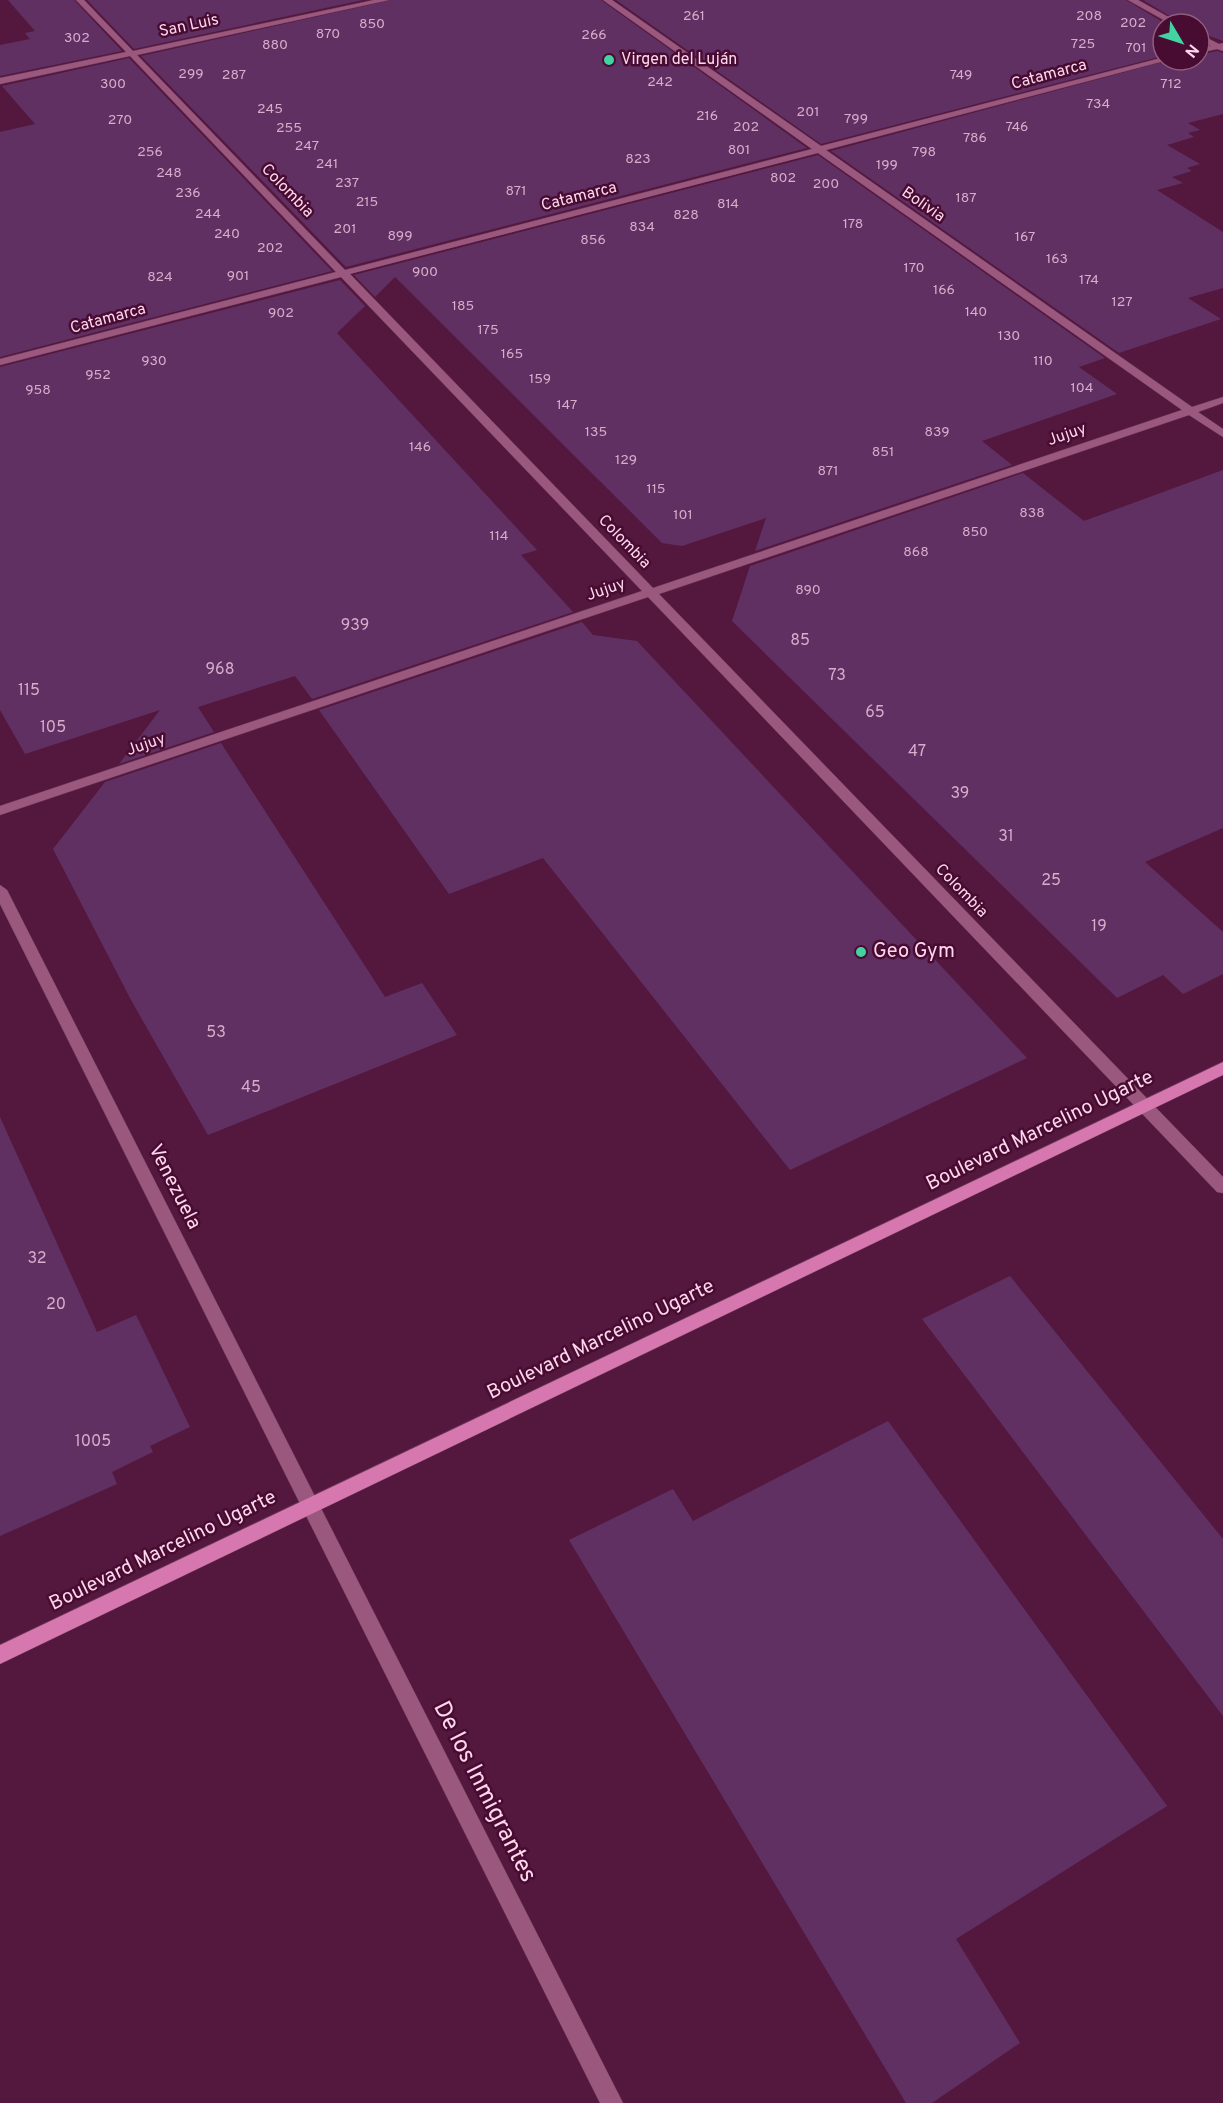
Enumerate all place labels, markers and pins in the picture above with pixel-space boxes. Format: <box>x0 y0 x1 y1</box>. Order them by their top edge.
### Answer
place label: Virgen del Luján <box>621 50 737 70</box>
marker: Virgen del Luján <box>602 53 616 67</box>
place label: Geo Gym <box>873 939 955 965</box>
marker: Geo Gym <box>854 945 868 959</box>

